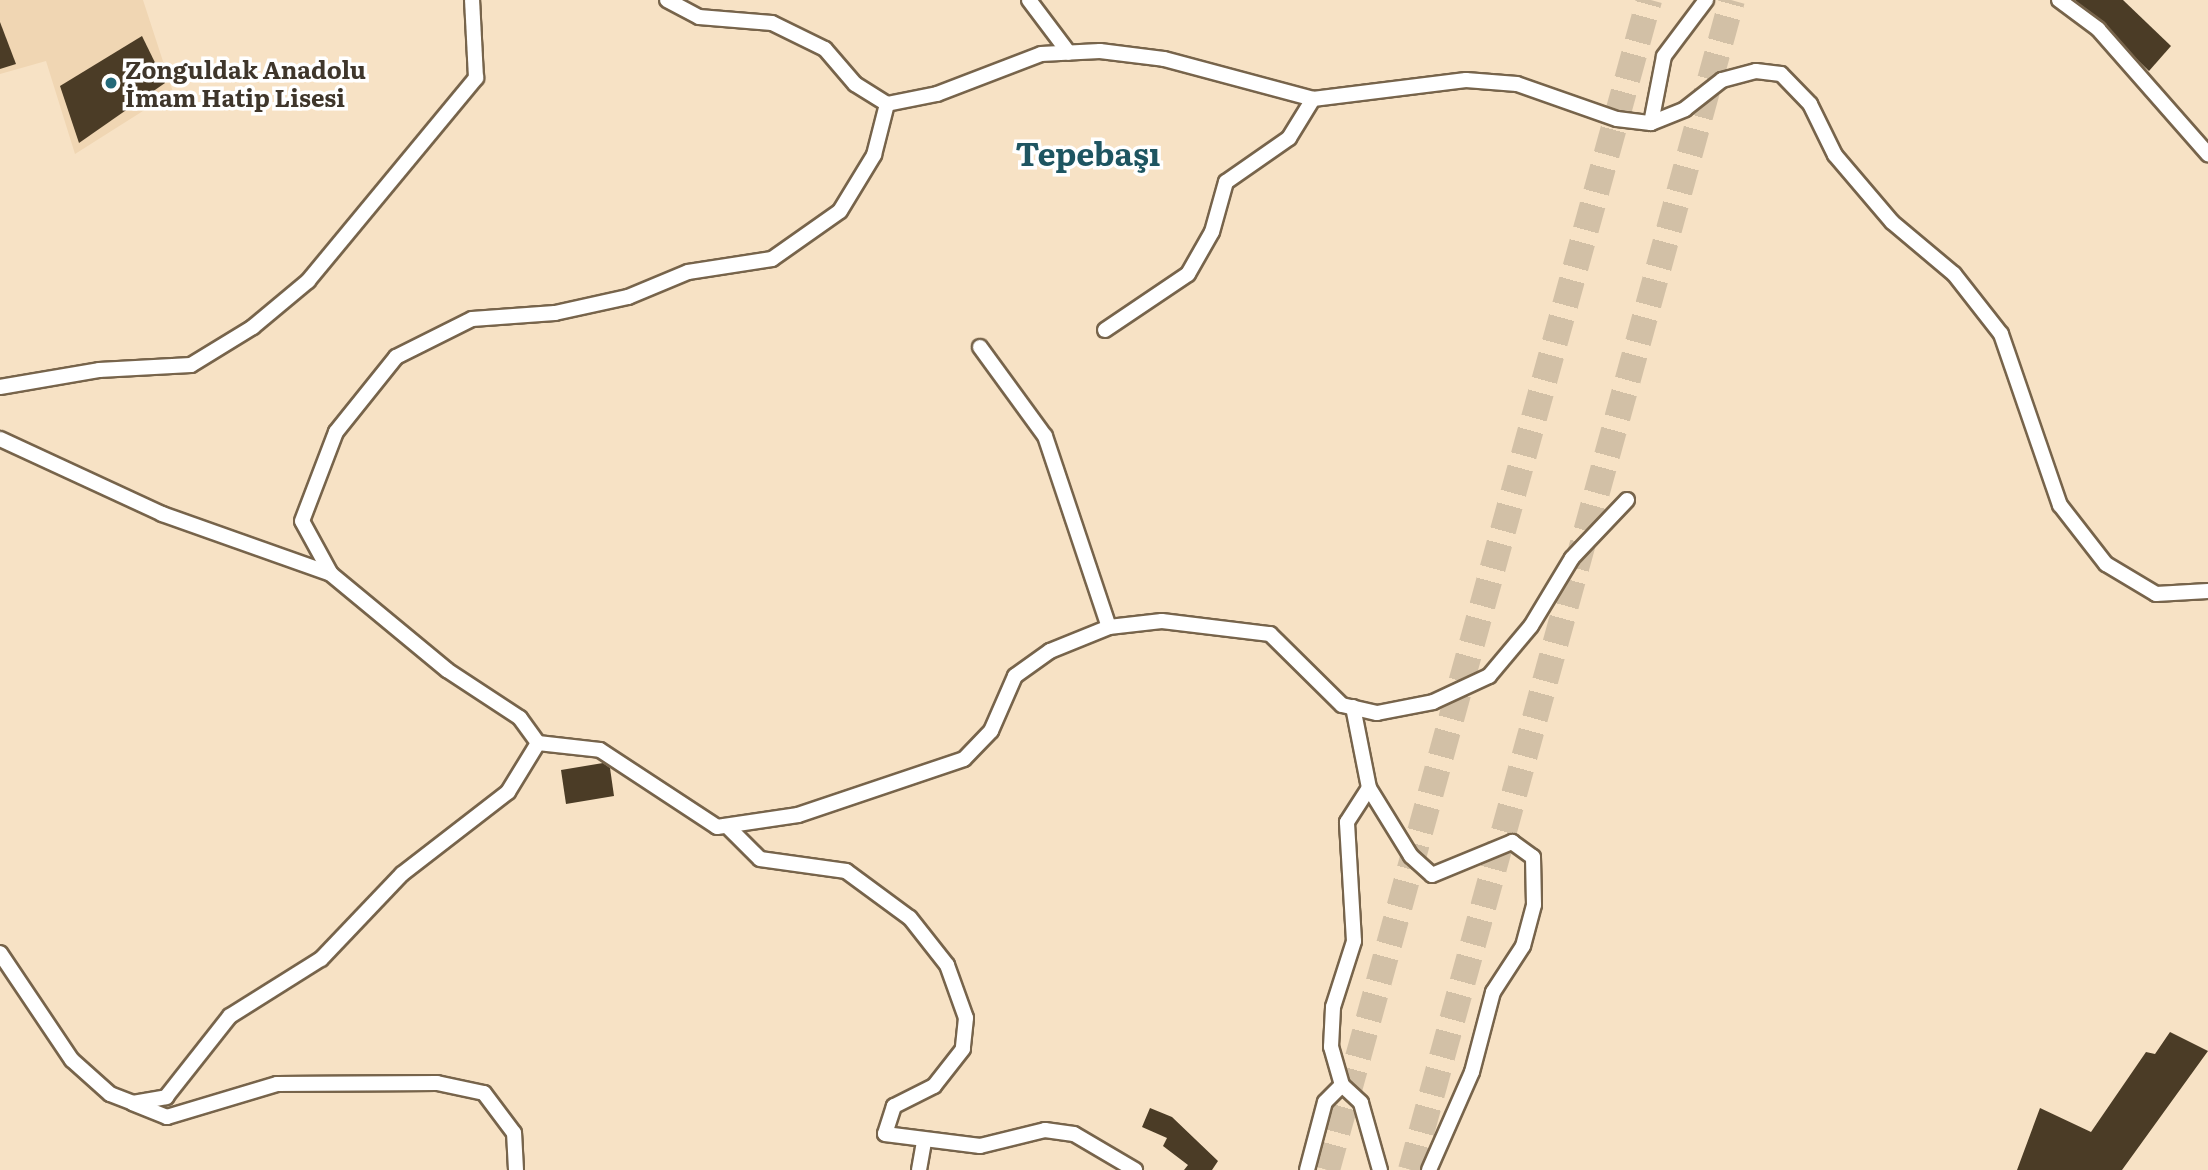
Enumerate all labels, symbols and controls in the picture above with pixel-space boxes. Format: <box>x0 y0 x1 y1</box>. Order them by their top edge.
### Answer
place label: Zonguldak Anadolu İmam Hatip Lisesi <box>125 55 366 111</box>
marker: Zonguldak Anadolu İmam Hatip Lisesi <box>103 75 119 91</box>
district label: Tepebaşı <box>1015 133 1161 171</box>

